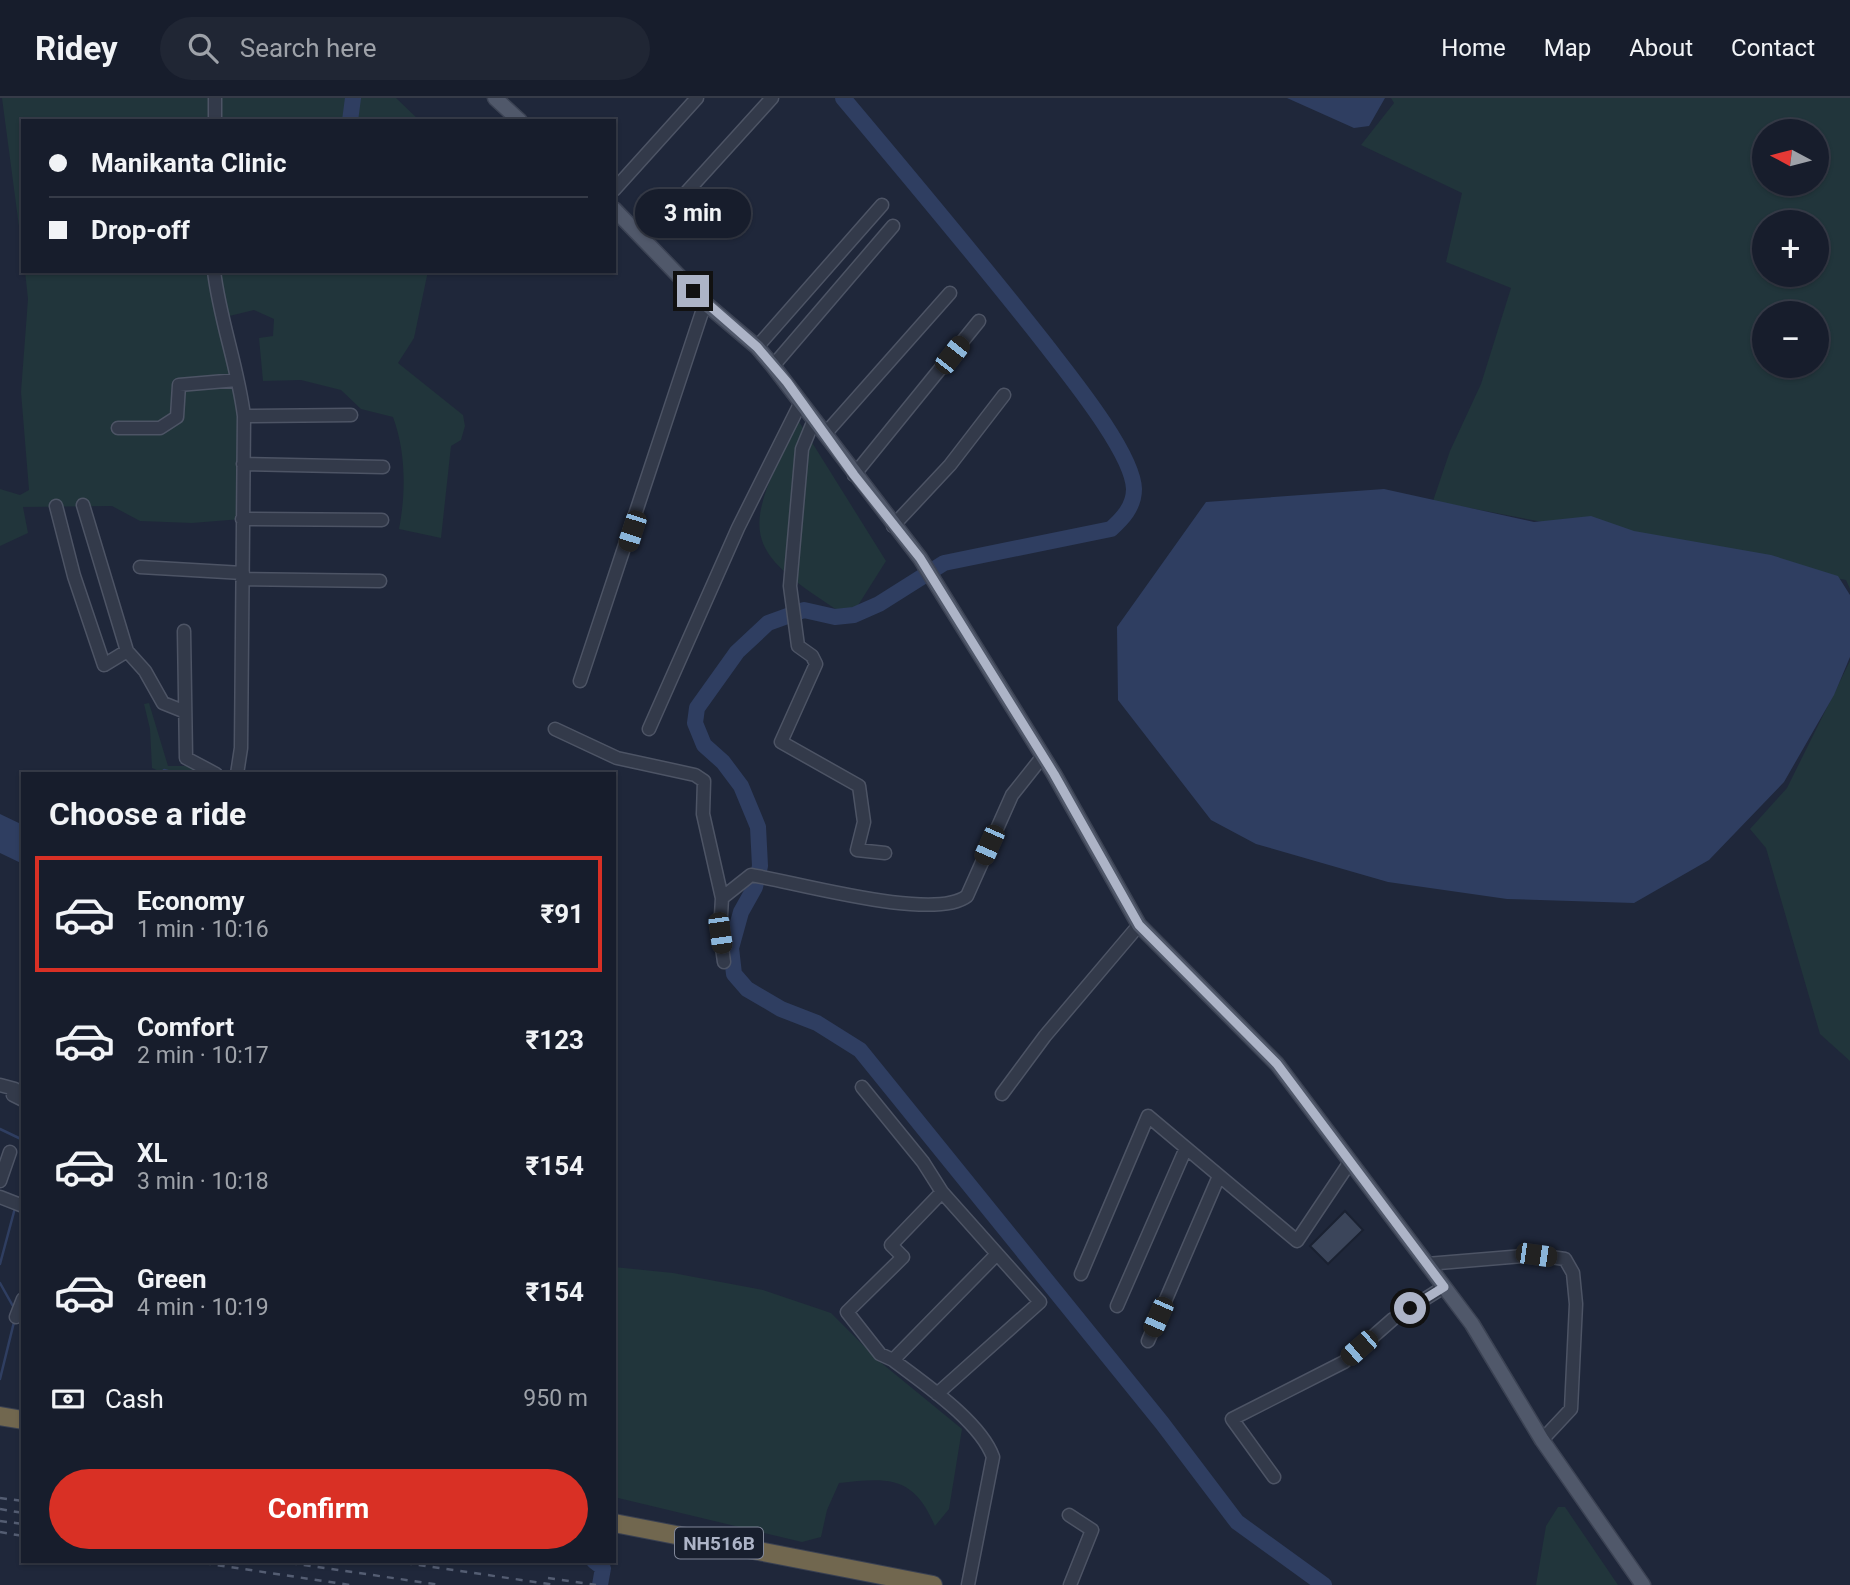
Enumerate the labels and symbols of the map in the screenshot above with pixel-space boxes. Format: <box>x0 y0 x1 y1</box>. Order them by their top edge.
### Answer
north arrow <box>1752 119 1829 196</box>
callout: 3 min <box>635 190 751 238</box>
route end <box>677 275 709 307</box>
car <box>931 332 974 378</box>
car <box>616 508 649 554</box>
car <box>971 822 1008 868</box>
car <box>707 911 734 955</box>
car <box>1514 1242 1559 1268</box>
route start <box>1394 1292 1426 1324</box>
car <box>1140 1294 1177 1340</box>
car <box>1337 1326 1382 1370</box>
road number: NH516B <box>675 1527 763 1558</box>

